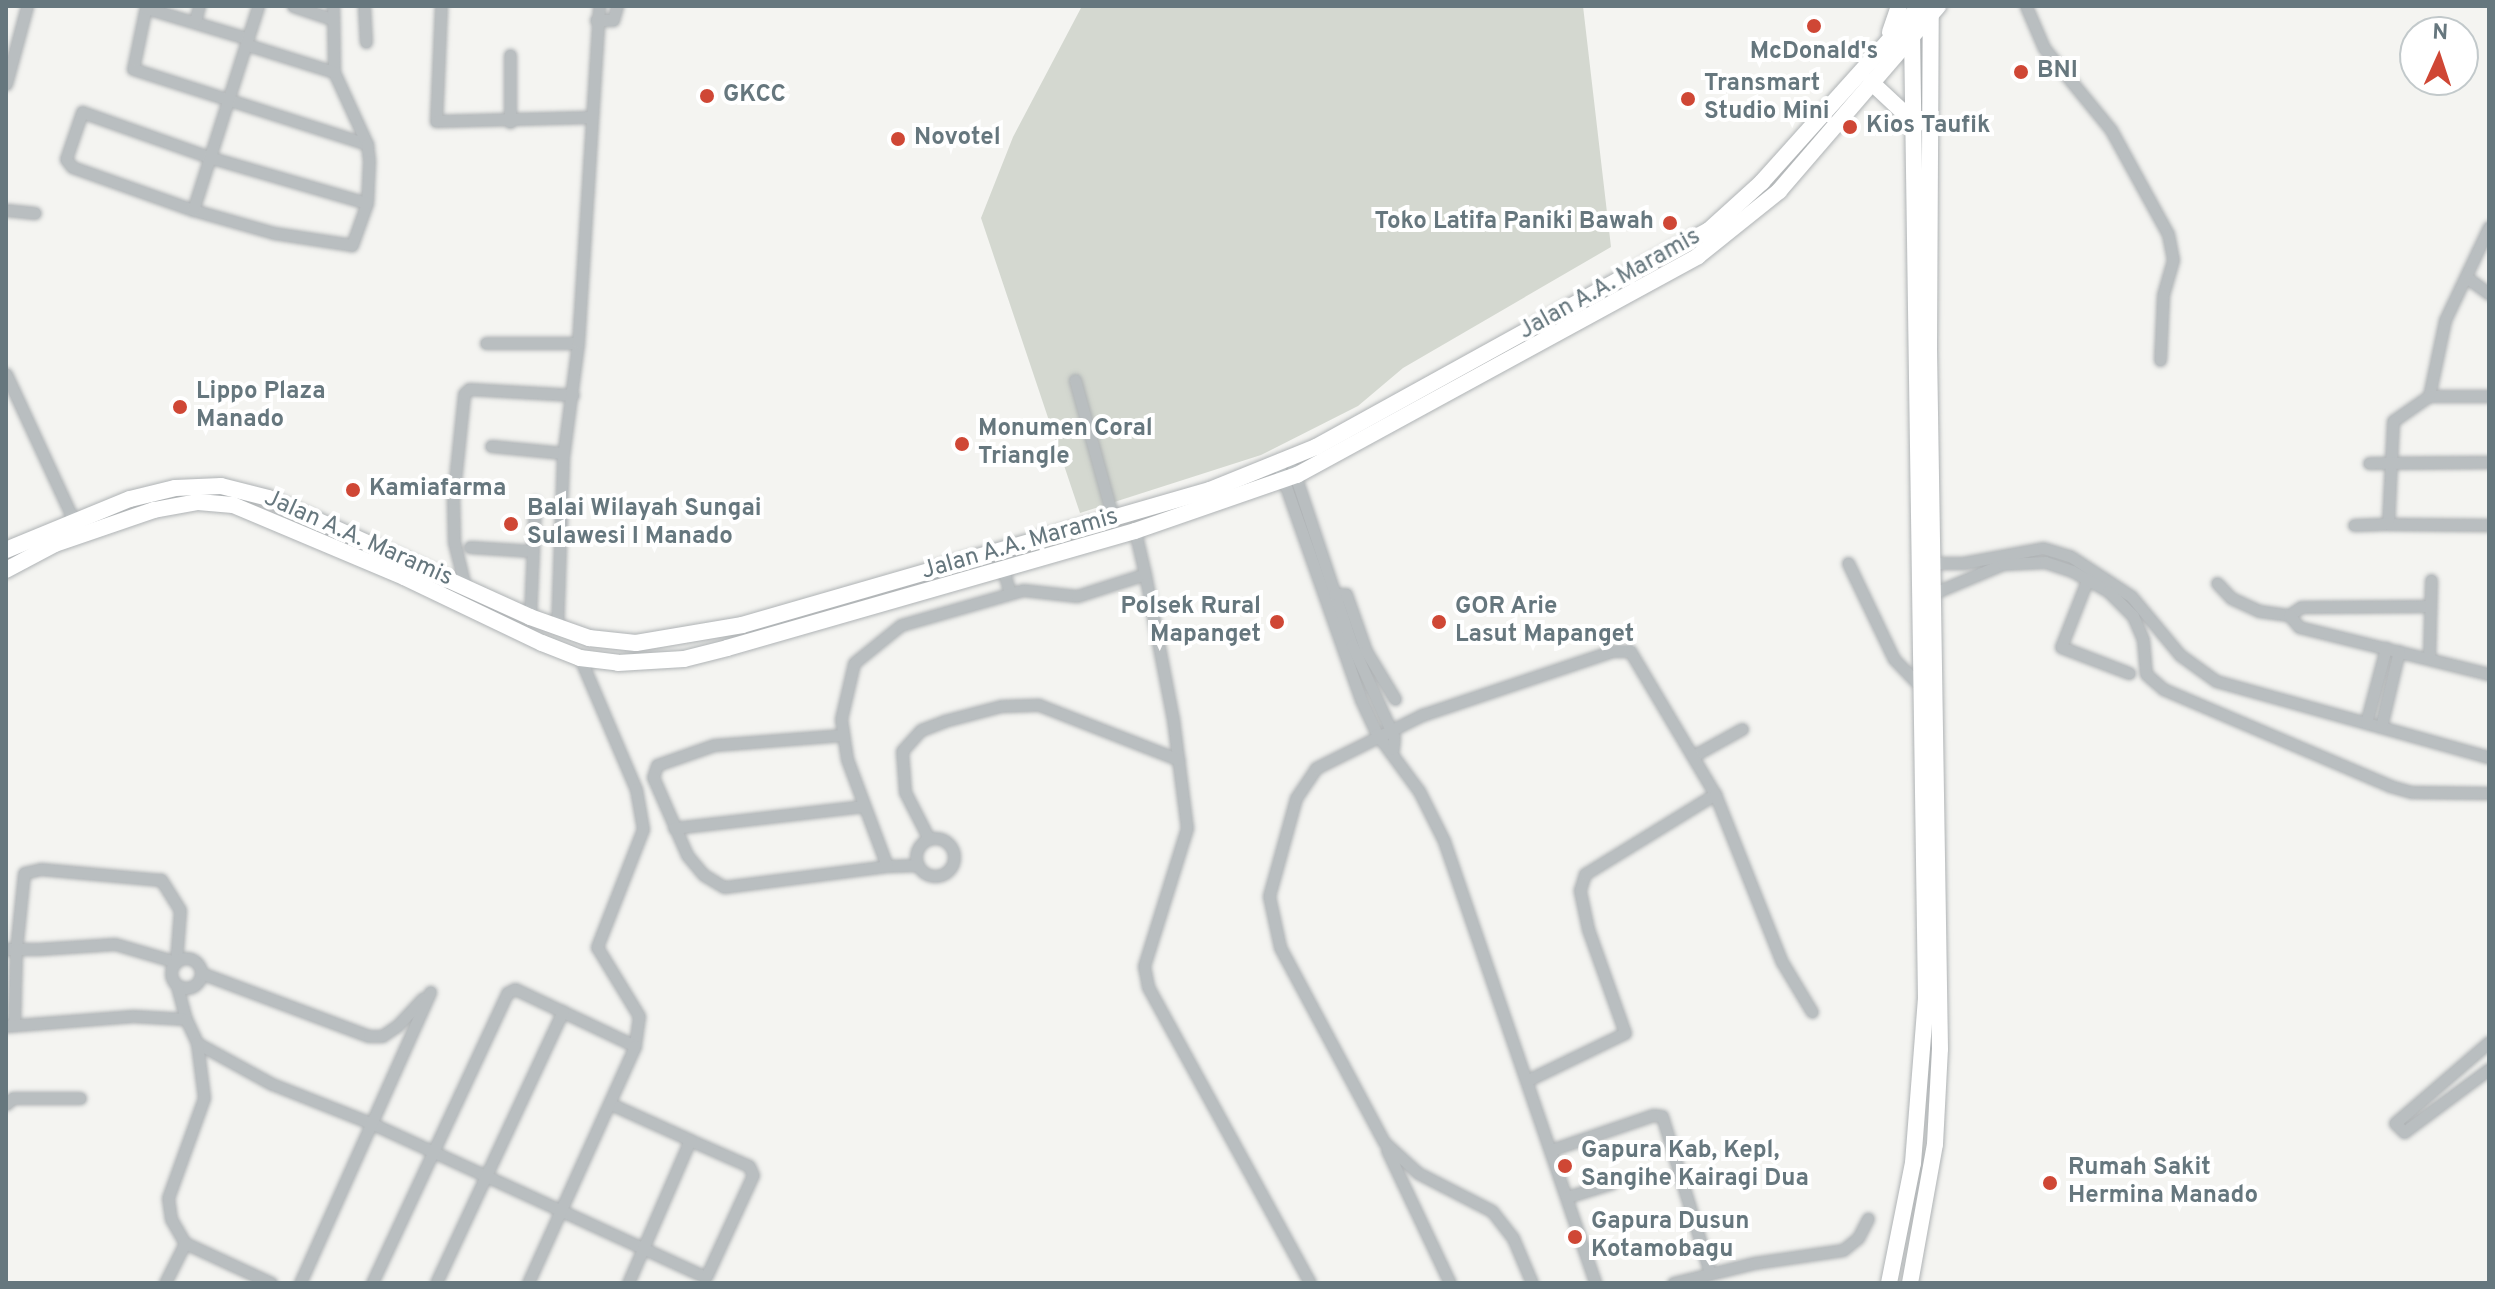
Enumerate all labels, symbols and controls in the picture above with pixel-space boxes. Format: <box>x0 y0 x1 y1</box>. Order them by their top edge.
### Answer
north arrow <box>2399 16 2479 96</box>
marker: McDonald's <box>1805 17 1823 35</box>
text: N <box>2432 20 2449 47</box>
place label: McDonald's <box>1750 39 1878 67</box>
place label: BNI <box>2037 58 2078 86</box>
marker: BNI <box>2012 63 2030 81</box>
place label: Transmart Studio Mini <box>1704 71 1830 127</box>
place label: GKCC <box>723 82 786 110</box>
marker: GKCC <box>698 87 716 105</box>
marker: Transmart Studio Mini <box>1679 90 1697 108</box>
place label: Kios Taufik <box>1866 113 1990 141</box>
marker: Kios Taufik <box>1841 118 1859 136</box>
place label: Novotel <box>914 125 1001 153</box>
marker: Novotel <box>889 130 907 148</box>
place label: Toko Latifa Paniki Bawah <box>1375 209 1654 237</box>
marker: Toko Latifa Paniki Bawah <box>1661 214 1679 232</box>
street label: Jalan A.A. Maramis <box>1514 223 1706 347</box>
place label: Lippo Plaza Manado <box>196 379 326 435</box>
marker: Lippo Plaza Manado <box>171 398 189 416</box>
place label: Monumen Coral Triangle <box>978 416 1153 472</box>
marker: Monumen Coral Triangle <box>953 435 971 453</box>
place label: Kamiafarma <box>369 476 506 504</box>
marker: Kamiafarma <box>344 481 362 499</box>
street label: Jalan A.A. Maramis <box>259 484 457 594</box>
place label: Balai Wilayah Sungai Sulawesi I Manado <box>527 496 762 552</box>
street label: Jalan A.A. Maramis <box>918 503 1122 587</box>
marker: Balai Wilayah Sungai Sulawesi I Manado <box>502 515 520 533</box>
place label: Polsek Rural Mapanget <box>1121 594 1261 650</box>
place label: GOR Arie Lasut Mapanget <box>1455 594 1634 650</box>
marker: Polsek Rural Mapanget <box>1268 613 1286 631</box>
marker: GOR Arie Lasut Mapanget <box>1430 613 1448 631</box>
place label: Gapura Kab, Kepl, Sangihe Kairagi Dua <box>1581 1138 1809 1194</box>
place label: Rumah Sakit Hermina Manado <box>2068 1155 2258 1211</box>
marker: Gapura Kab, Kepl, Sangihe Kairagi Dua <box>1556 1157 1574 1175</box>
marker: Rumah Sakit Hermina Manado <box>2039 1172 2061 1194</box>
place label: Gapura Dusun Kotamobagu <box>1591 1209 1749 1265</box>
marker: Gapura Dusun Kotamobagu <box>1566 1228 1584 1246</box>

